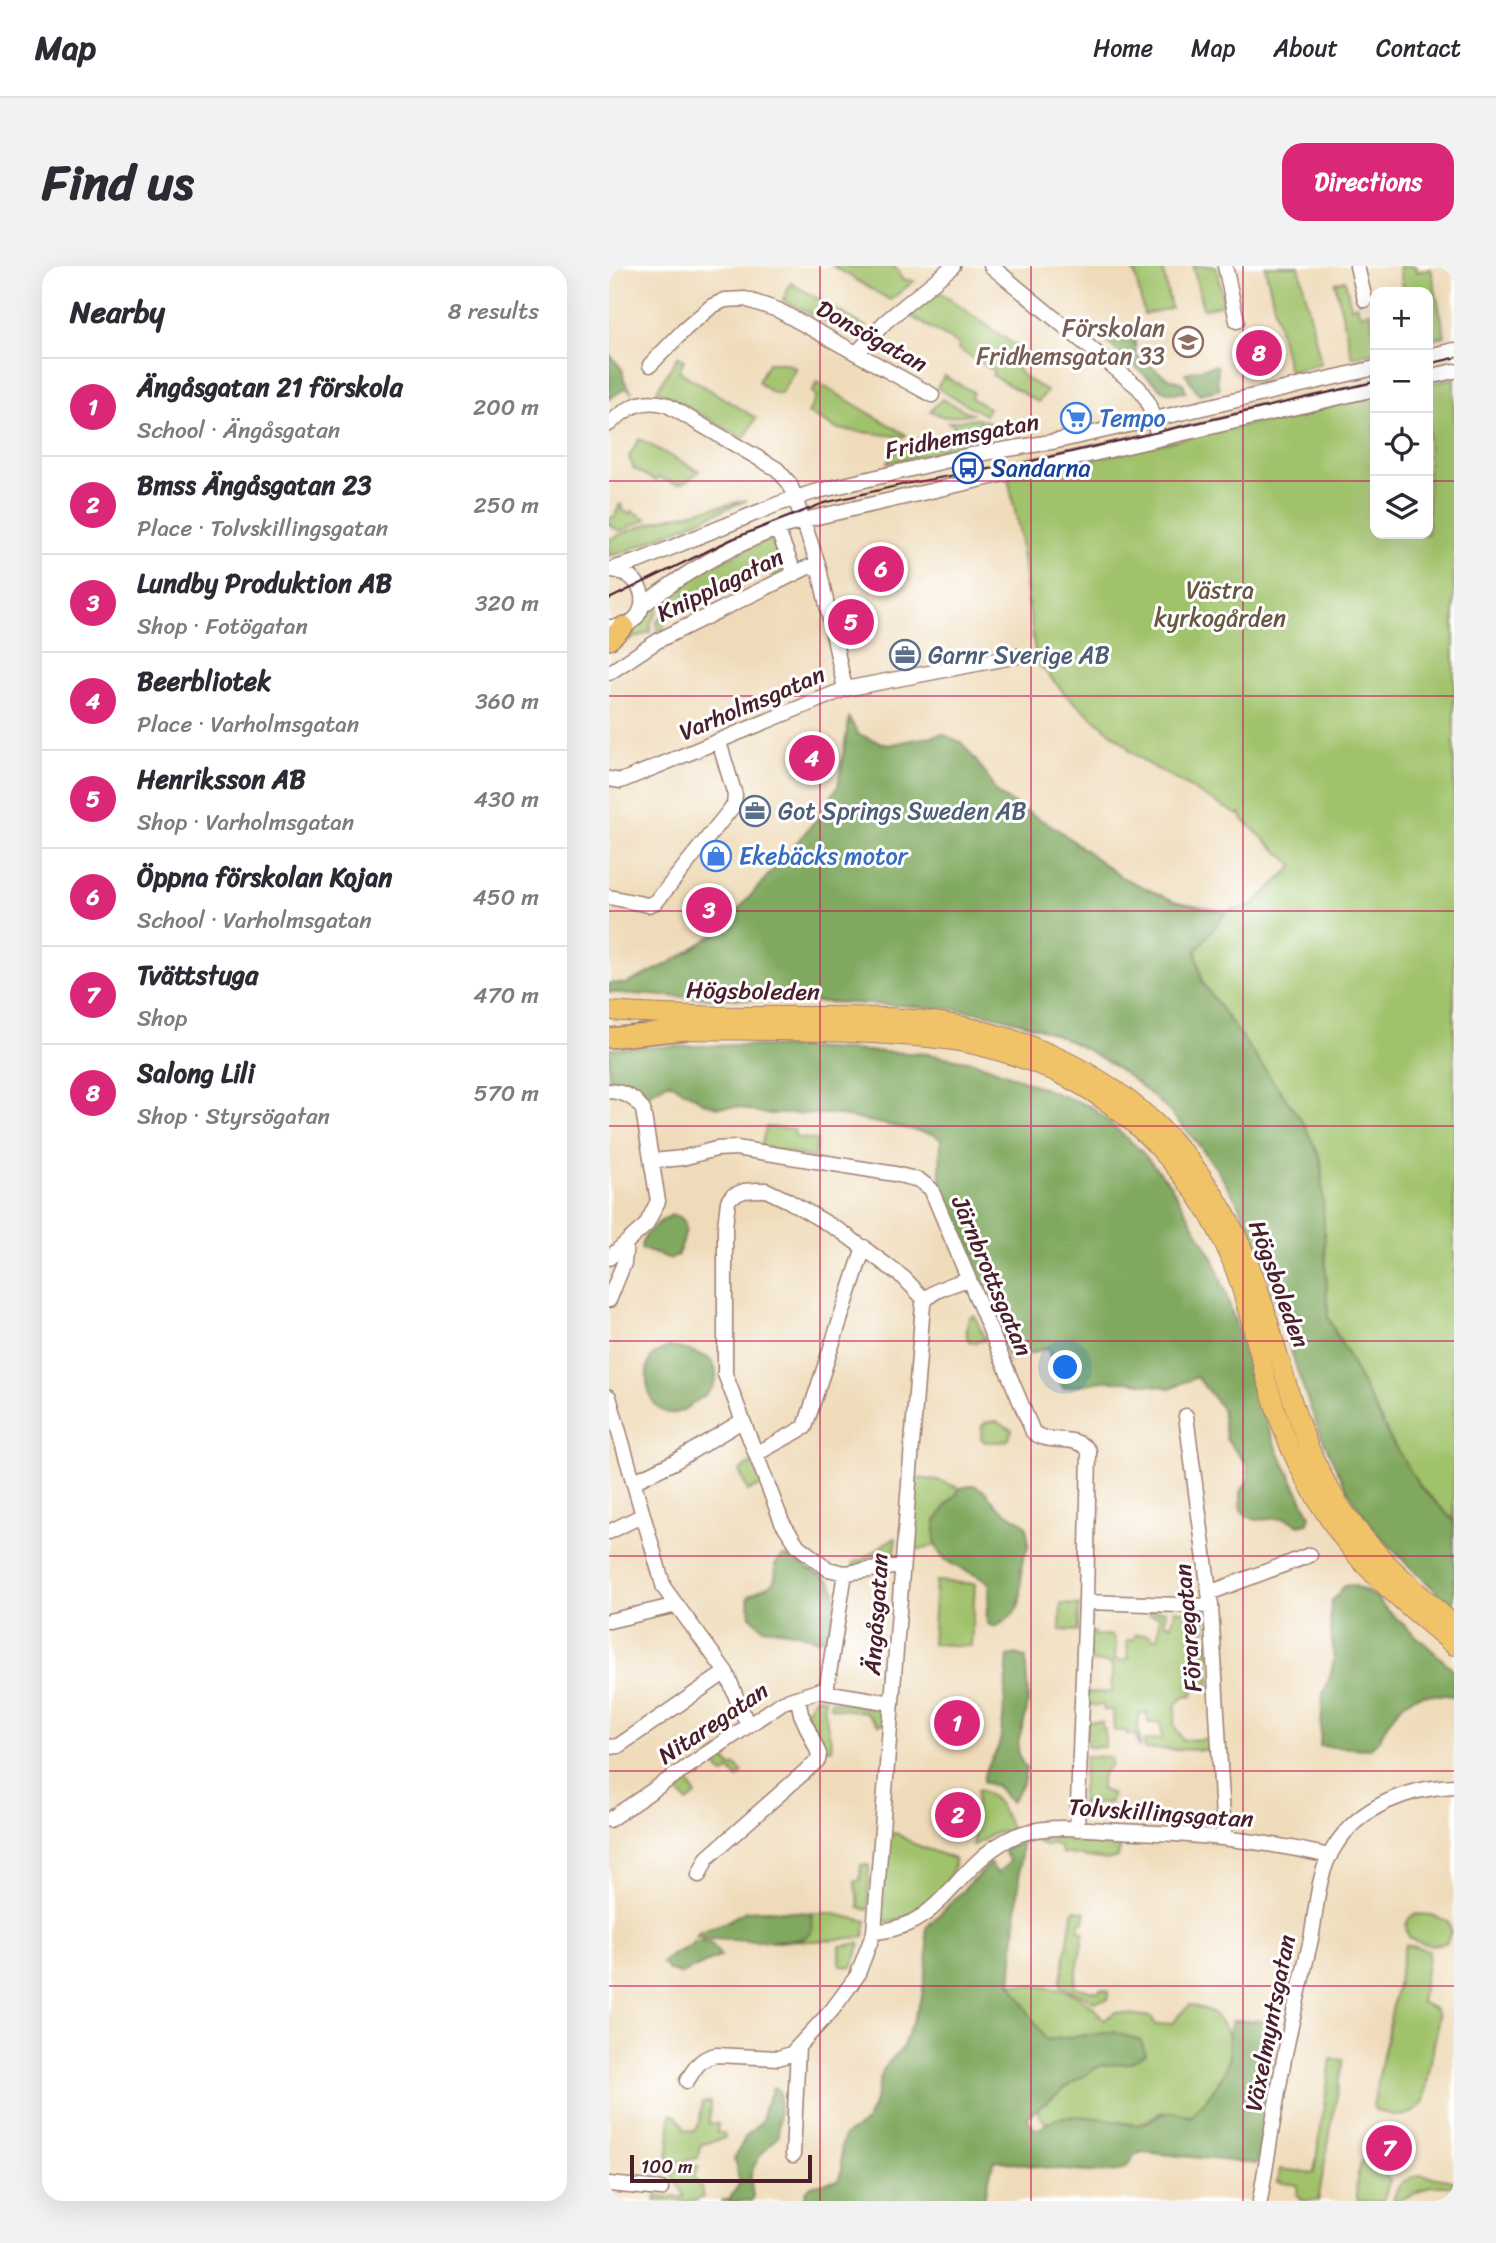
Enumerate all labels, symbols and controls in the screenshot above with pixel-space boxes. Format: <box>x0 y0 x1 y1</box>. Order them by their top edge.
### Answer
text: Map <box>35 19 96 77</box>
text: Home <box>1093 27 1153 69</box>
text: Map <box>1191 27 1235 69</box>
text: About <box>1273 27 1338 69</box>
text: Contact <box>1376 27 1461 69</box>
text: Find us <box>42 139 194 226</box>
button: Directions <box>1282 143 1454 221</box>
text: Nearby <box>70 285 165 339</box>
map controls <box>1370 287 1433 539</box>
button: + <box>1370 287 1433 350</box>
street label: Donsögatan <box>808 288 936 384</box>
text: 8 results <box>448 291 539 332</box>
place label: Förskolan Fridhemsgatan 33 <box>976 307 1165 377</box>
school or university icon: Förskolan Fridhemsgatan 33 <box>1171 325 1205 359</box>
pin: 8 <box>1236 327 1282 379</box>
button: − <box>1370 350 1433 413</box>
text: Ängåsgatan 21 förskola <box>137 364 403 410</box>
text: 1 <box>88 387 98 428</box>
text: 200 m <box>473 387 539 428</box>
place label: Tempo <box>1099 397 1166 439</box>
street label: Fridhemsgatan <box>881 400 1043 472</box>
supermarket icon: Tempo <box>1059 401 1093 435</box>
text: School · Ängåsgatan <box>137 410 340 451</box>
button: locate <box>1370 413 1433 476</box>
place label: Sandarna <box>991 447 1091 489</box>
bus stop icon: Sandarna <box>951 451 985 485</box>
text: Bmss Ängåsgatan 23 <box>137 462 371 508</box>
button: layers <box>1370 476 1433 539</box>
text: 2 <box>86 485 100 526</box>
text: 250 m <box>473 485 539 526</box>
text: Place · Tolvskillingsgatan <box>137 508 388 549</box>
street label: Knipplagatan <box>649 536 791 634</box>
pin: 6 <box>858 543 904 595</box>
text: Lundby Produktion AB <box>137 560 392 606</box>
park label: Västra kyrkogården <box>1154 569 1286 639</box>
text: 3 <box>87 583 99 624</box>
text: 320 m <box>475 583 539 624</box>
pin: 5 <box>828 596 874 648</box>
text: Shop · Fotögatan <box>137 606 308 647</box>
place label: Garnr Sverige AB <box>928 634 1110 676</box>
office icon: Garnr Sverige AB <box>888 638 922 672</box>
street label: Varholmsgatan <box>672 653 832 753</box>
text: Beerbliotek <box>137 658 271 704</box>
text: 4 <box>86 681 100 722</box>
text: 360 m <box>475 681 539 722</box>
text: Place · Varholmsgatan <box>137 704 359 745</box>
pin: 4 <box>789 732 835 784</box>
text: Henriksson AB <box>137 756 306 802</box>
text: 5 <box>86 779 100 820</box>
text: 430 m <box>474 779 539 820</box>
place label: Got Springs Sweden AB <box>778 790 1026 832</box>
office icon: Got Springs Sweden AB <box>738 794 772 828</box>
text: Shop · Varholmsgatan <box>137 802 354 843</box>
place label: Ekebäcks motor <box>739 835 910 877</box>
shop icon: Ekebäcks motor <box>699 839 733 873</box>
text: Öppna förskolan Kojan <box>137 854 392 900</box>
text: 6 <box>86 877 100 918</box>
text: 450 m <box>472 877 539 918</box>
pin: 3 <box>686 884 732 936</box>
text: School · Varholmsgatan <box>137 900 372 941</box>
text: Tvättstuga <box>137 952 258 998</box>
street label: Högsboleden <box>686 969 820 1013</box>
text: 7 <box>86 975 100 1016</box>
text: 470 m <box>473 975 539 1016</box>
text: Shop <box>137 998 187 1039</box>
text: Salong Lili <box>137 1050 255 1096</box>
text: 8 <box>86 1073 100 1114</box>
text: 570 m <box>474 1073 539 1114</box>
text: Shop · Styrsögatan <box>137 1096 330 1137</box>
street label: Järnbrottsgatan <box>939 1188 1045 1363</box>
street label: Högsboleden <box>1236 1214 1322 1354</box>
your location <box>1048 1350 1082 1384</box>
street label: Ängåsgatan <box>851 1551 901 1678</box>
street label: Föraregatan <box>1161 1562 1215 1694</box>
street label: Nitaregatan <box>649 1670 777 1776</box>
pin: 1 <box>934 1697 980 1749</box>
street label: Tolvskillingsgatan <box>1067 1786 1255 1840</box>
pin: 2 <box>935 1789 981 1841</box>
street label: Växelmyntsgatan <box>1232 1931 1308 2115</box>
pin: 7 <box>1366 2122 1412 2174</box>
text: 100 m <box>641 2150 693 2183</box>
scale bar <box>630 2152 812 2184</box>

